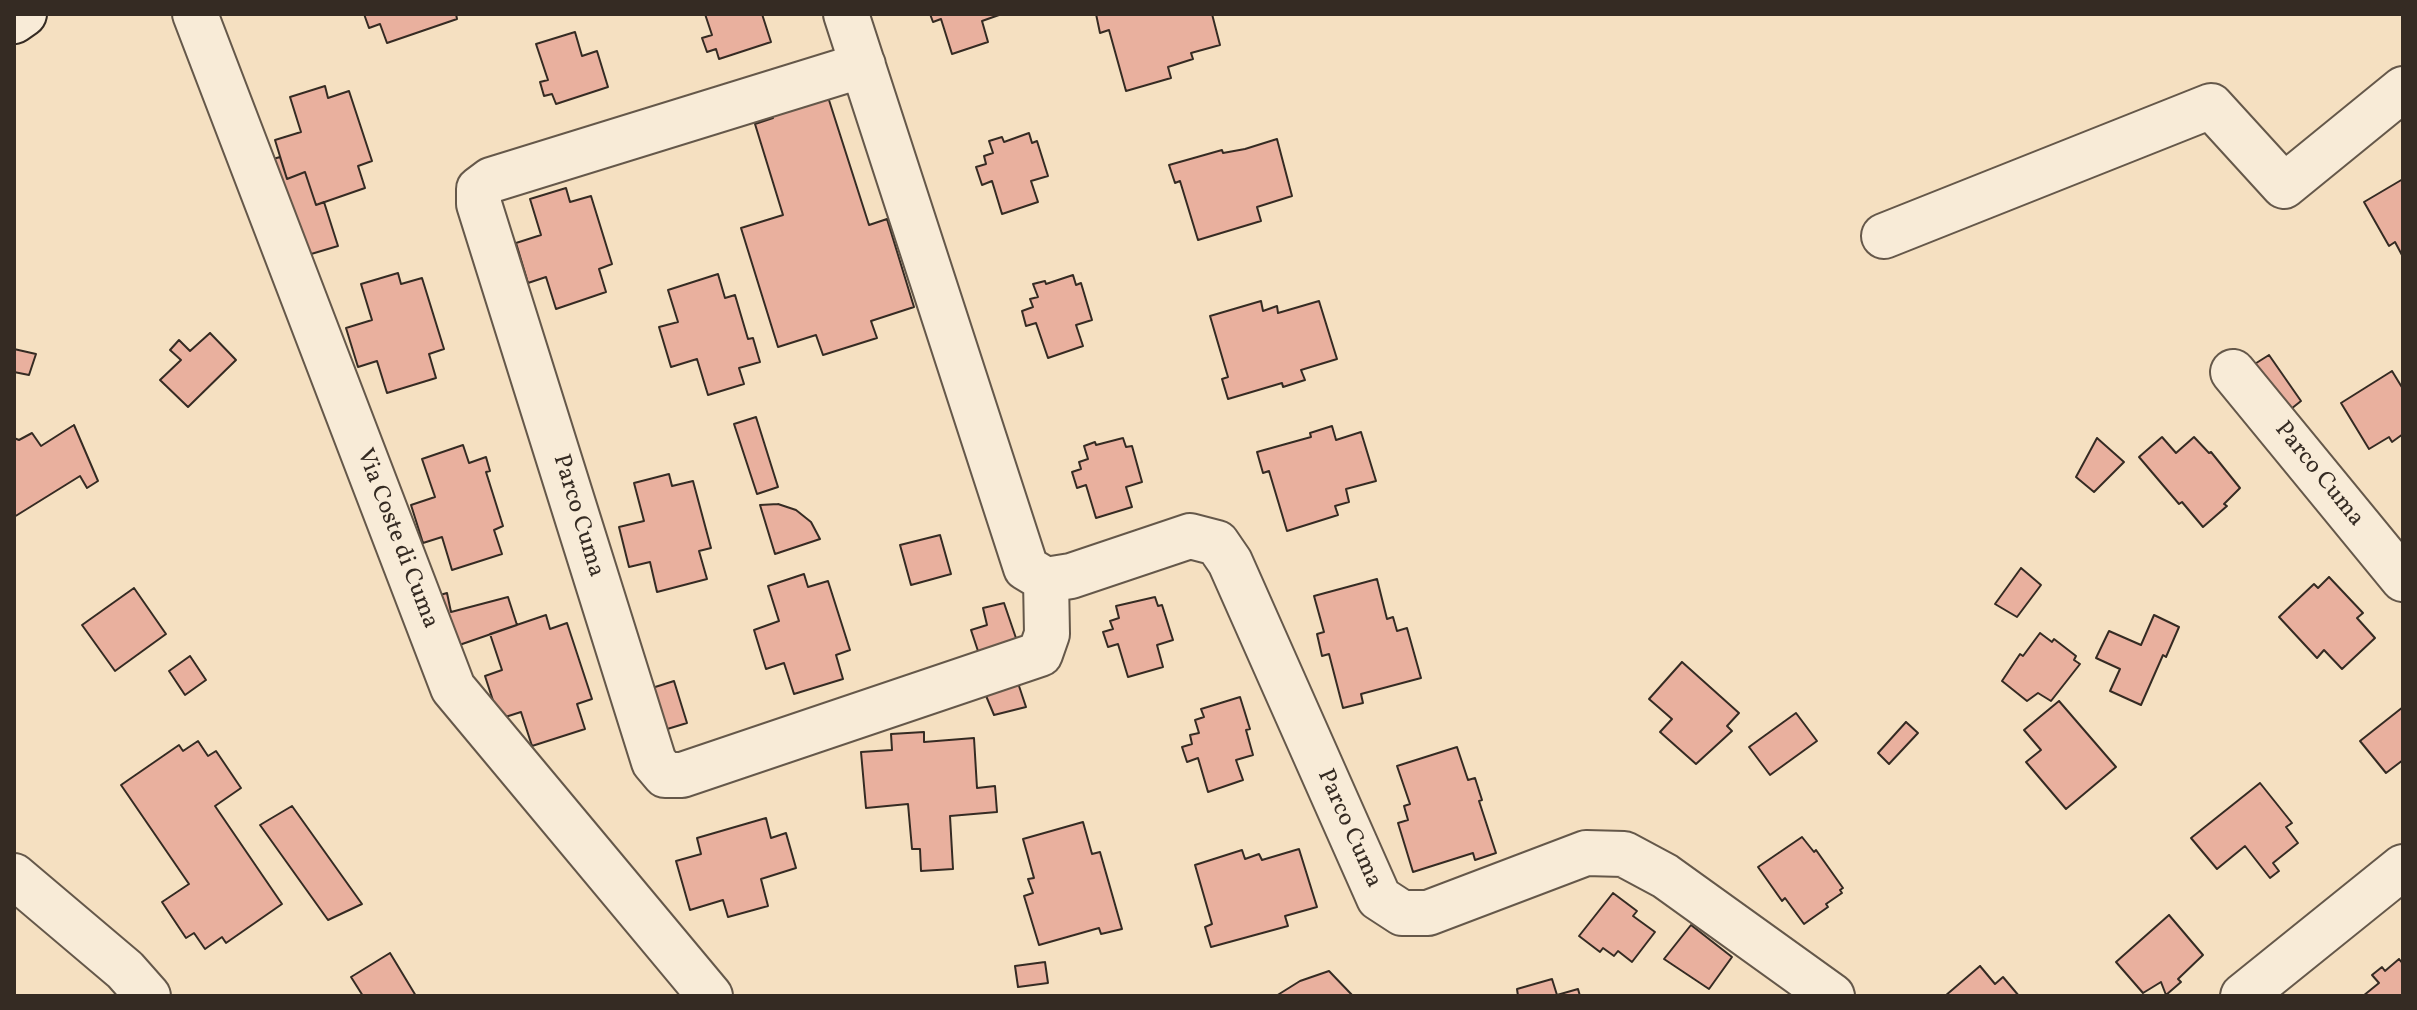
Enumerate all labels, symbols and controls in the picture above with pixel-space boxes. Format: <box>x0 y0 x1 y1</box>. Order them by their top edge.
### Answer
street label: Parco Cuma <box>2267 417 2369 533</box>
street label: Via Coste di Cuma <box>348 445 444 633</box>
street label: Parco Cuma <box>545 451 609 581</box>
street label: Parco Cuma <box>1309 765 1387 893</box>

